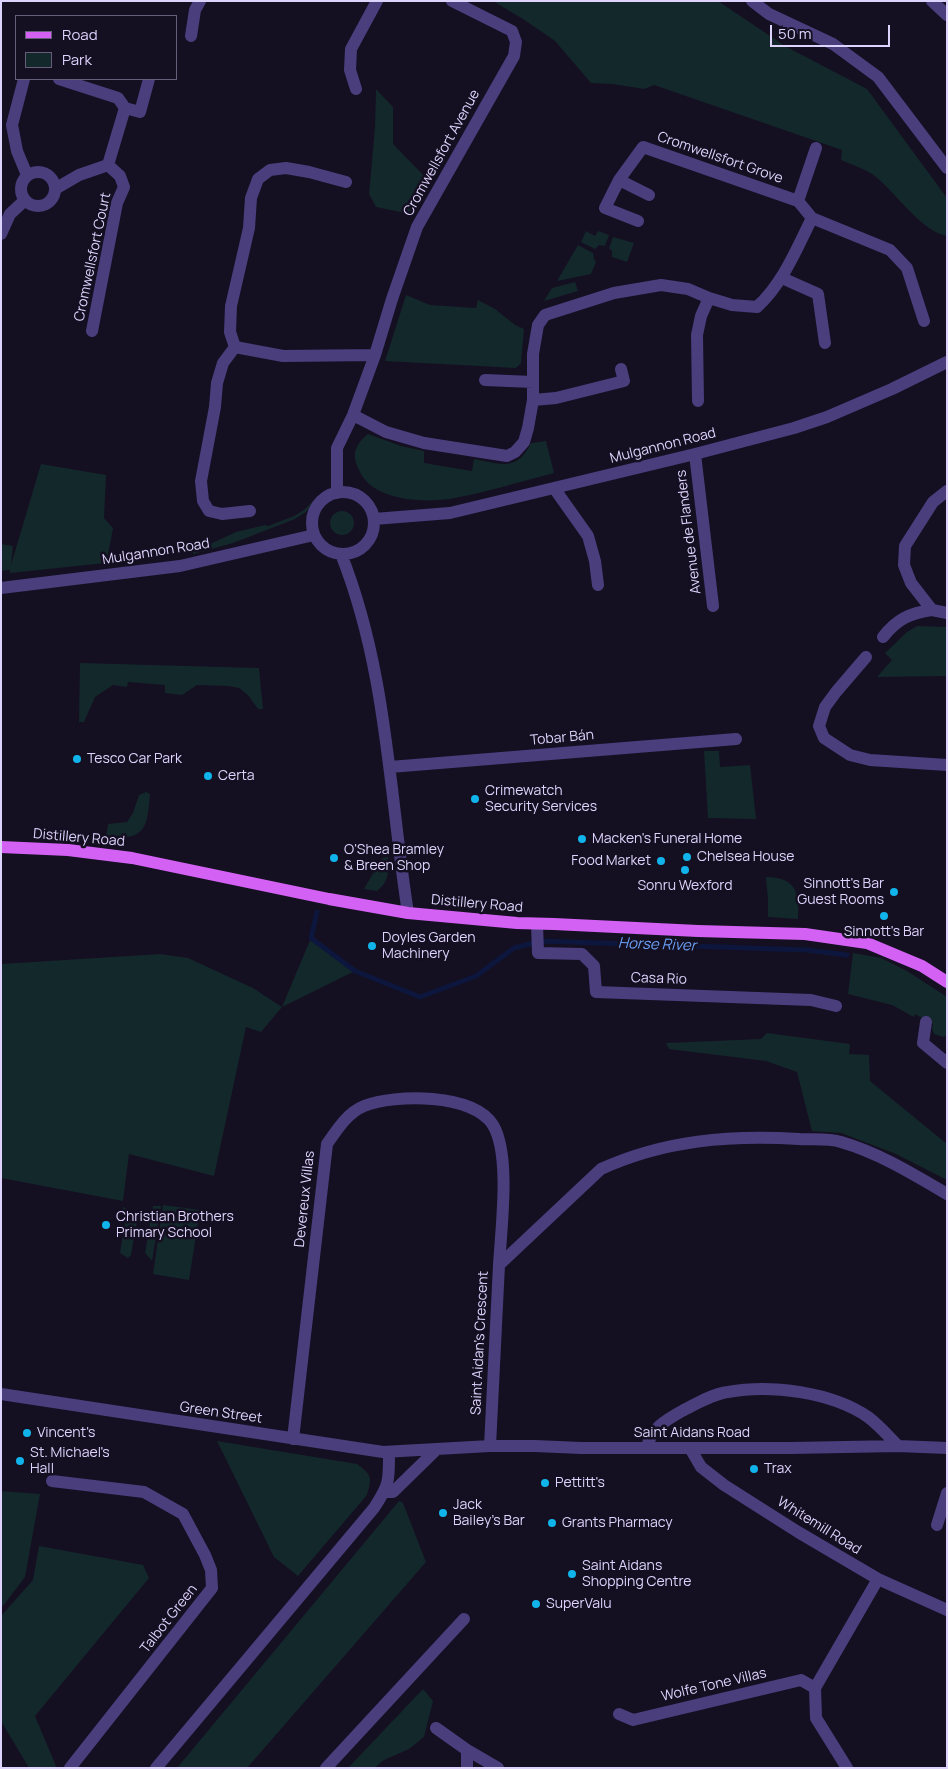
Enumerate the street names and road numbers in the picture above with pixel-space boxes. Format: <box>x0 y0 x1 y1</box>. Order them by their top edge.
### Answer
street label: Cromwellsfort Avenue <box>400 87 484 219</box>
street label: Cromwellsfort Grove <box>655 129 785 187</box>
street label: Cromwellsfort Court <box>71 191 115 323</box>
street label: Mulgannon Road <box>608 425 718 467</box>
street label: Avenue de Flanders <box>673 469 705 595</box>
street label: Mulgannon Road <box>101 535 211 569</box>
street label: Tobar Bán <box>529 727 595 749</box>
street label: Distillery Road <box>32 826 126 850</box>
street label: Distillery Road <box>430 892 524 916</box>
street label: Casa Rio <box>631 970 687 988</box>
street label: Devereux Villas <box>292 1150 318 1248</box>
street label: Saint Aidan's Crescent <box>468 1271 492 1415</box>
street label: Green Street <box>179 1399 263 1427</box>
street label: Saint Aidans Road <box>634 1425 750 1441</box>
street label: Whitemill Road <box>774 1494 864 1558</box>
street label: Talbot Green <box>137 1581 201 1657</box>
street label: Wolfe Tone Villas <box>660 1665 768 1705</box>

